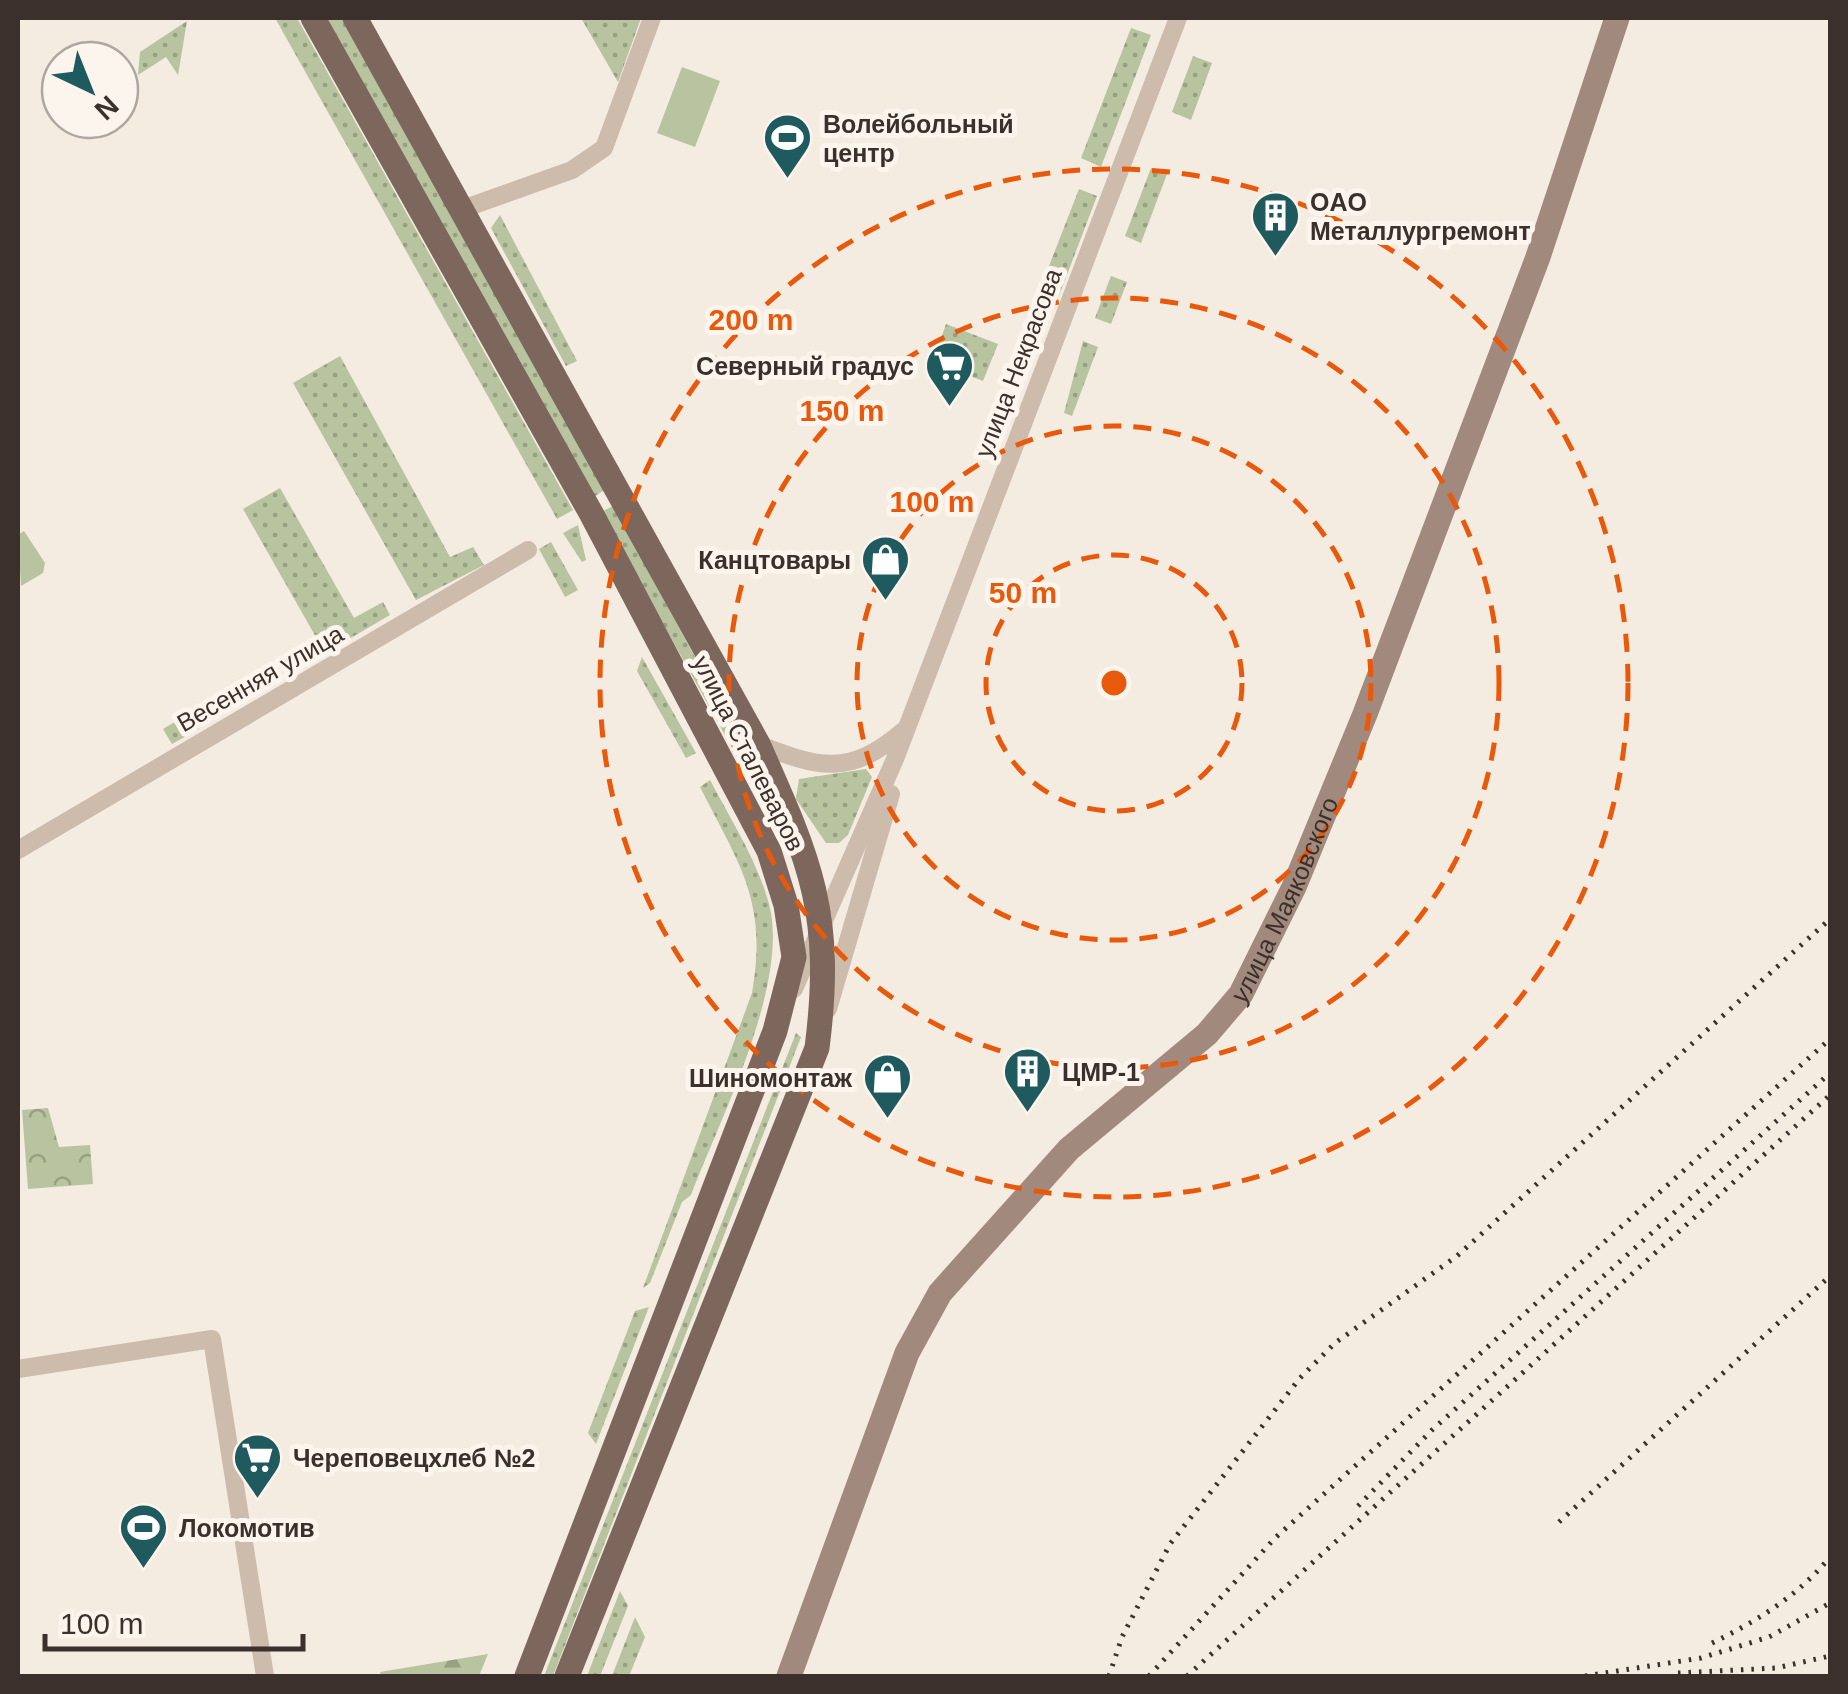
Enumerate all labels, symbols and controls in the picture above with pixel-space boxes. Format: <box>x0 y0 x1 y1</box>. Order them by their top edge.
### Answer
north arrow <box>40 40 140 140</box>
text: N <box>89 90 125 126</box>
place label: Волейбольный центр <box>823 110 1014 167</box>
sports icon: Волейбольный центр <box>762 112 814 180</box>
place label: OAO Металлургремонт <box>1310 188 1531 245</box>
building icon: OAO Металлургремонт <box>1249 190 1301 258</box>
street label: улица Некрасова <box>969 265 1067 461</box>
text: 200 m <box>708 303 794 336</box>
supermarket icon: Северный градус <box>923 340 975 408</box>
place label: Северный градус <box>696 352 914 380</box>
text: 150 m <box>799 394 885 427</box>
text: 100 m <box>889 485 975 518</box>
shop icon: Канцтовары <box>860 534 912 602</box>
place label: Канцтовары <box>698 546 851 574</box>
text: 50 m <box>989 576 1057 609</box>
street label: Весенняя улица <box>172 619 348 737</box>
street label: улица Сталеваров <box>688 651 810 855</box>
centre of rings <box>1096 665 1132 701</box>
street label: улица Маяковского <box>1226 793 1343 1008</box>
building icon: ЦМР-1 <box>1001 1046 1053 1114</box>
shop icon: Шиномонтаж <box>861 1052 913 1120</box>
place label: ЦМР-1 <box>1062 1058 1140 1086</box>
place label: Шиномонтаж <box>689 1064 852 1092</box>
supermarket icon: Череповецхлеб №2 <box>232 1432 284 1500</box>
place label: Череповецхлеб №2 <box>293 1444 536 1472</box>
sports icon: Локомотив <box>118 1502 170 1570</box>
place label: Локомотив <box>179 1514 315 1542</box>
scale bar <box>45 1589 302 1651</box>
text: 100 m <box>60 1607 143 1640</box>

